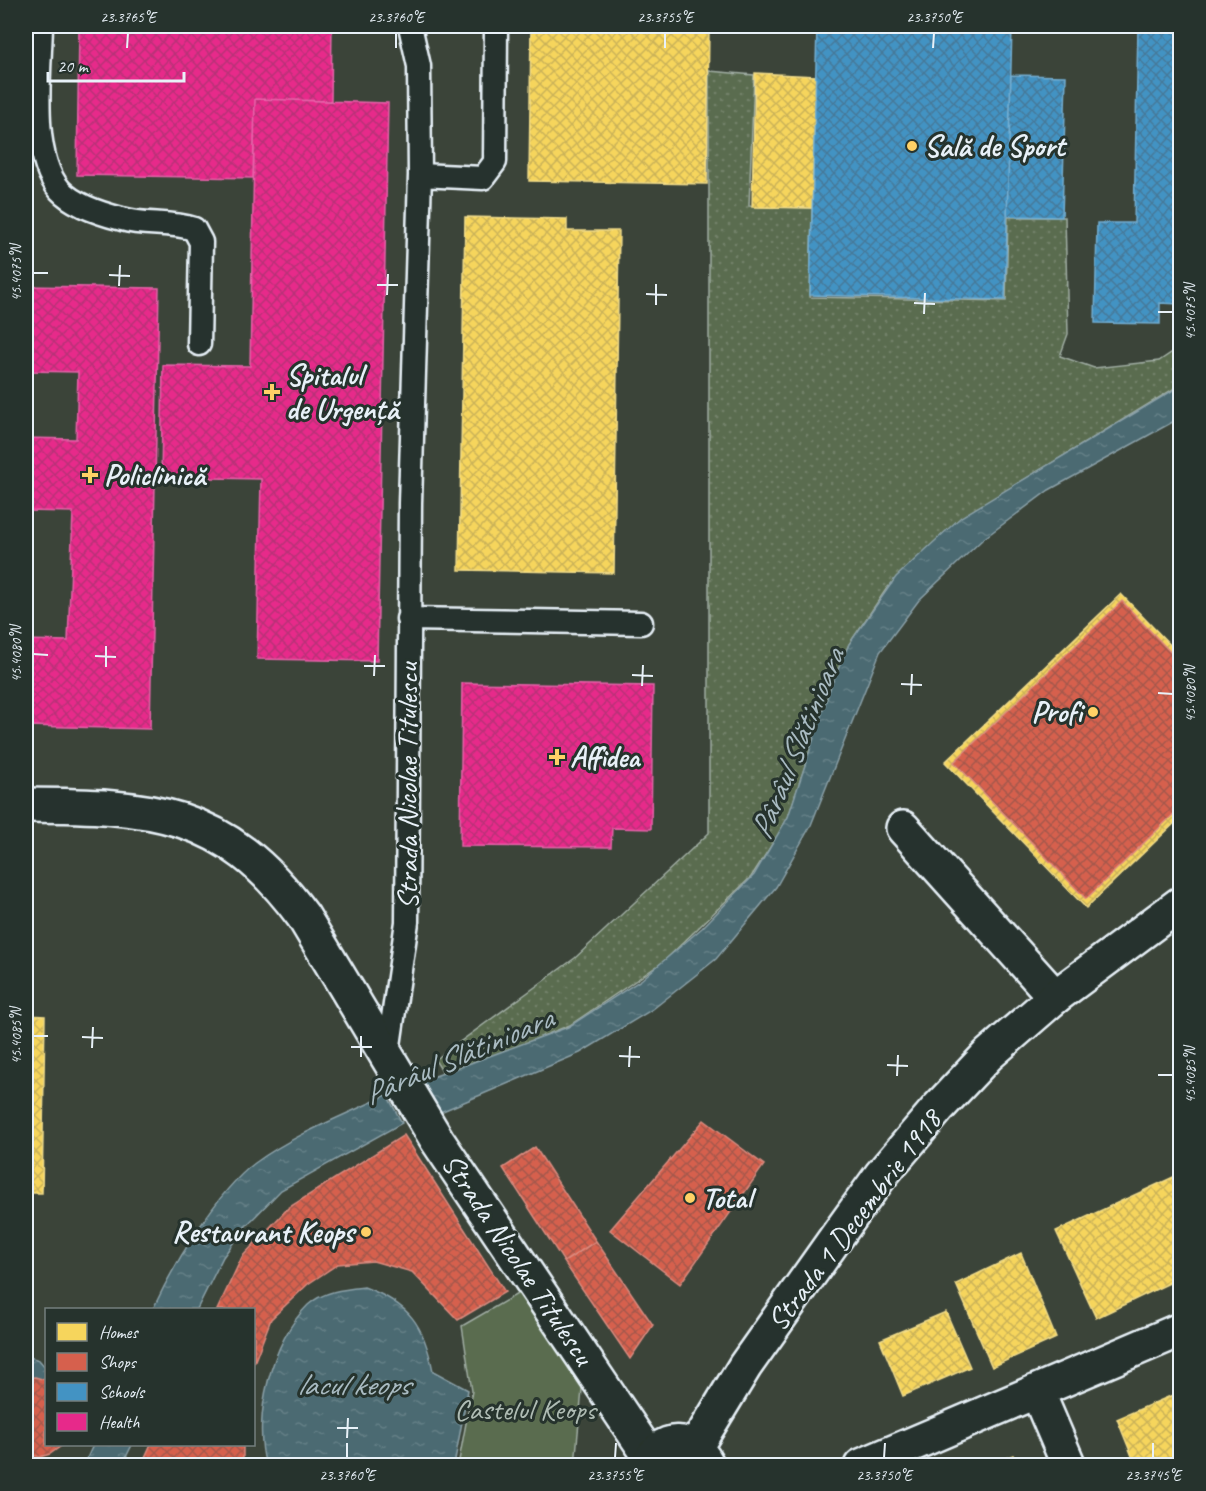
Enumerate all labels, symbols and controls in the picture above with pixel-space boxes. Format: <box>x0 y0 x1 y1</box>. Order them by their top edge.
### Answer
text: 23.3765°E <box>100 8 158 27</box>
text: 23.3760°E <box>368 8 426 27</box>
text: 23.3755°E <box>637 8 695 27</box>
text: 23.3750°E <box>906 8 964 27</box>
scale bar <box>48 45 184 83</box>
text: 20 m <box>57 55 90 77</box>
place label: Sală de Sport <box>924 127 1068 165</box>
marker: Sală de Sport <box>905 139 919 153</box>
text: 45.4075°N <box>7 242 26 301</box>
text: 45.4075°N <box>1181 281 1200 340</box>
place label: Spitalul de Urgență <box>286 356 401 428</box>
marker: Spitalul de Urgență <box>263 383 281 401</box>
place label: Policlinică <box>104 456 208 494</box>
marker: Policlinică <box>81 466 99 484</box>
text: 45.4080°N <box>7 623 26 682</box>
water label: Pârâul Slătinioara <box>740 640 855 845</box>
street label: Strada Nicolae Titulescu <box>388 661 426 909</box>
text: 45.4080°N <box>1181 663 1200 722</box>
place label: Profi <box>1032 693 1086 731</box>
marker: Profi <box>1086 705 1100 719</box>
place label: Affidea <box>570 738 642 776</box>
marker: Affidea <box>548 748 566 766</box>
water label: Pârâul Slătinioara <box>357 997 562 1114</box>
text: 45.4085°N <box>7 1005 26 1064</box>
text: 45.4085°N <box>1181 1044 1200 1103</box>
street label: Strada 1 Decembrie 1918 <box>758 1100 951 1338</box>
street label: Strada Nicolae Titulescu <box>433 1146 604 1373</box>
place label: Total <box>702 1179 757 1217</box>
marker: Total <box>683 1191 697 1205</box>
place label: Restaurant Keops <box>172 1213 357 1251</box>
marker: Restaurant Keops <box>359 1225 373 1239</box>
legend <box>45 1308 255 1446</box>
text: Homes <box>99 1321 139 1343</box>
text: Shops <box>99 1351 138 1373</box>
water label: lacul keops <box>297 1364 414 1405</box>
text: Schools <box>99 1381 146 1403</box>
park label: Castelul Keops <box>454 1390 598 1428</box>
text: Health <box>99 1411 140 1433</box>
text: 23.3760°E <box>319 1466 377 1485</box>
text: 23.3755°E <box>587 1466 645 1485</box>
text: 23.3750°E <box>856 1466 914 1485</box>
text: 23.3745°E <box>1125 1466 1183 1485</box>

